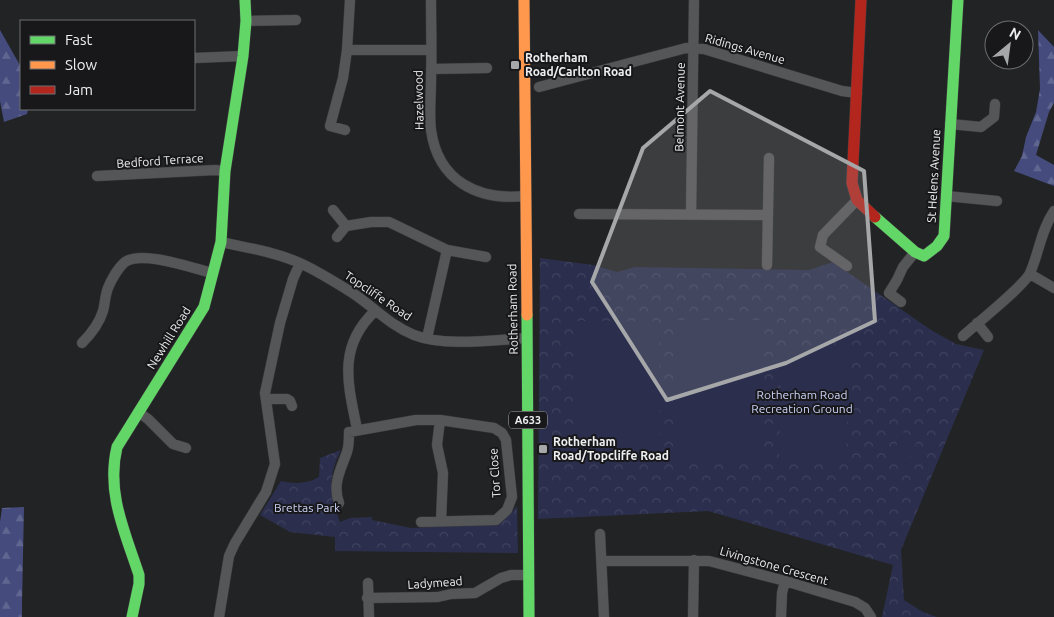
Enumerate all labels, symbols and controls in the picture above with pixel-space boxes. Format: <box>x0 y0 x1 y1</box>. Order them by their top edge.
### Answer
legend <box>20 20 195 110</box>
north arrow <box>984 20 1034 70</box>
text: N <box>1007 24 1024 43</box>
text: Fast <box>65 31 93 48</box>
street label: Ridings Avenue <box>704 31 787 66</box>
place label: Rotherham Road/Carlton Road <box>525 51 632 78</box>
text: Slow <box>65 56 98 73</box>
marker: Rotherham Road/Carlton Road <box>509 59 521 71</box>
street label: Belmont Avenue <box>672 62 687 152</box>
street label: Hazelwood <box>411 70 426 130</box>
text: Jam <box>65 81 93 98</box>
street label: St Helens Avenue <box>925 129 942 223</box>
street label: Bedford Terrace <box>116 151 204 170</box>
street label: Rotherham Road <box>505 263 520 355</box>
street label: Topcliffe Road <box>342 268 414 323</box>
street label: Newhill Road <box>144 304 193 371</box>
park label: Rotherham Road Recreation Ground <box>751 388 853 415</box>
road number: A633 <box>509 412 547 428</box>
place label: Rotherham Road/Topcliffe Road <box>553 435 669 462</box>
marker: Rotherham Road/Topcliffe Road <box>537 443 549 455</box>
street label: Tor Close <box>486 448 503 498</box>
park label: Brettas Park <box>274 501 340 514</box>
street label: Livingstone Crescent <box>718 544 830 587</box>
street label: Ladymead <box>407 574 463 591</box>

